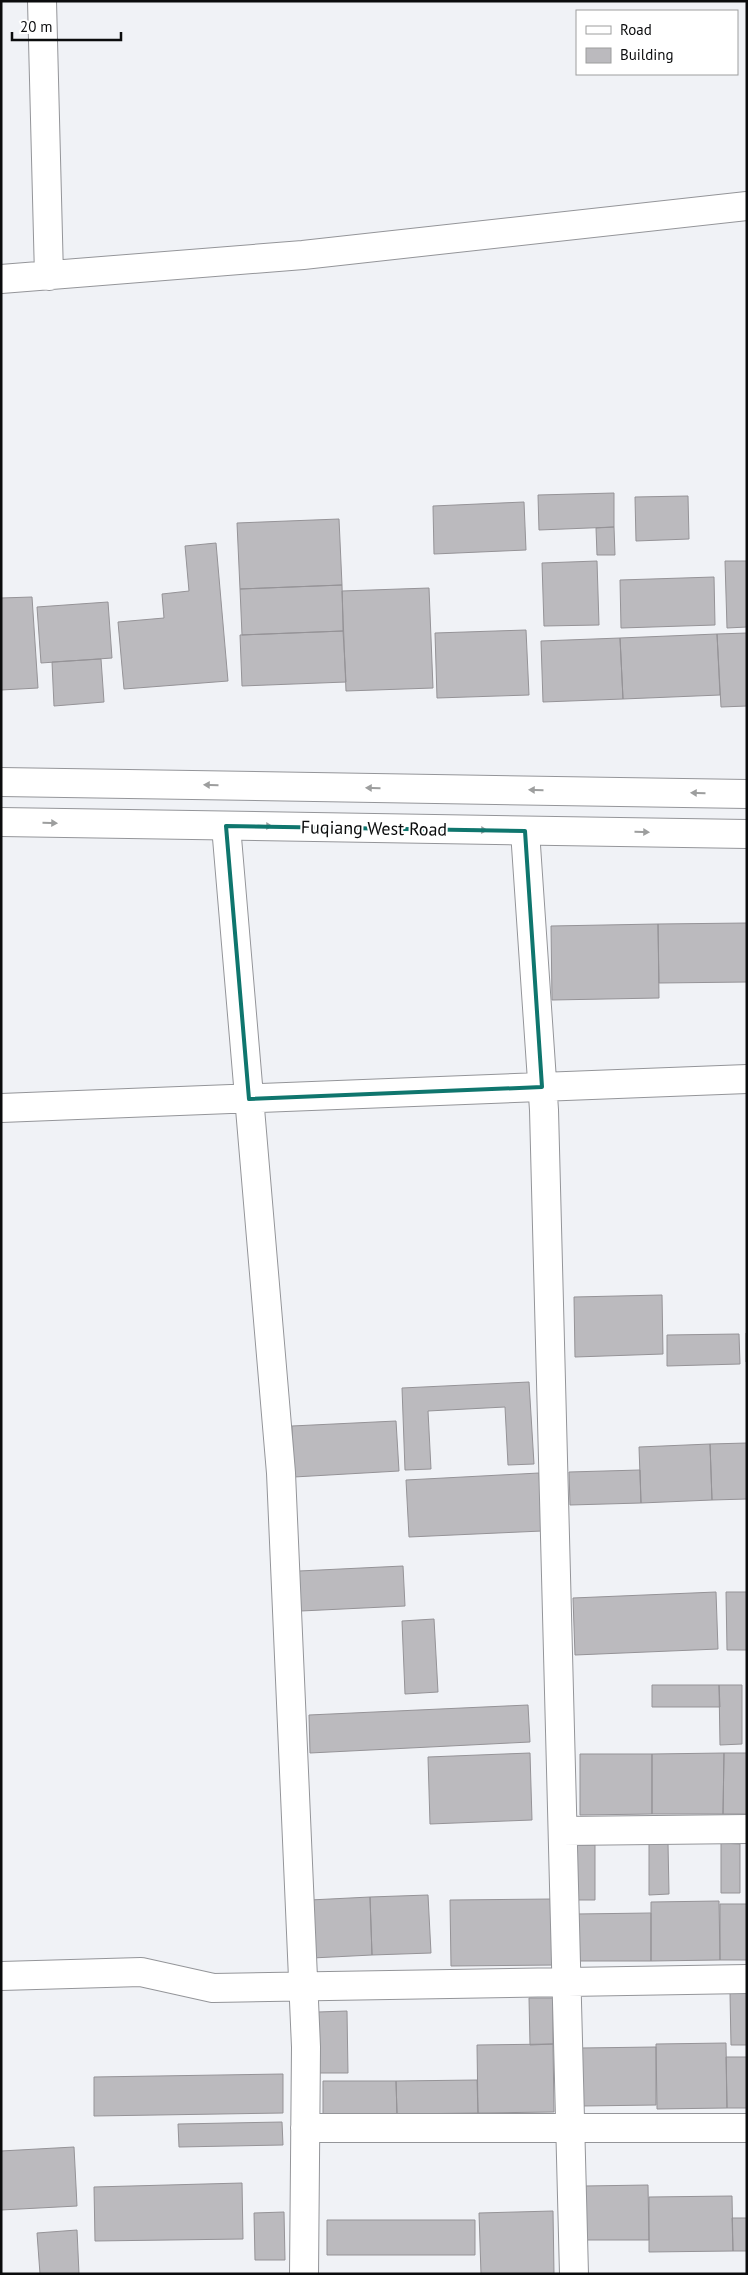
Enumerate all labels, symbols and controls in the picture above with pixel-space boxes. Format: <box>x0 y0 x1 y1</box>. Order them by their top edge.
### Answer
scale bar <box>12 10 121 42</box>
legend <box>576 10 738 75</box>
text: 20 m <box>20 17 53 36</box>
text: Road <box>620 20 652 39</box>
text: Building <box>620 45 674 64</box>
one-way arrow <box>202 781 218 789</box>
one-way arrow <box>365 784 381 792</box>
one-way arrow <box>527 786 543 794</box>
one-way arrow <box>690 789 706 797</box>
street label: Fuqiang West Road <box>301 815 447 841</box>
one-way arrow <box>42 819 58 827</box>
one-way arrow <box>257 822 273 830</box>
one-way arrow <box>472 826 488 834</box>
one-way arrow <box>635 829 651 837</box>

